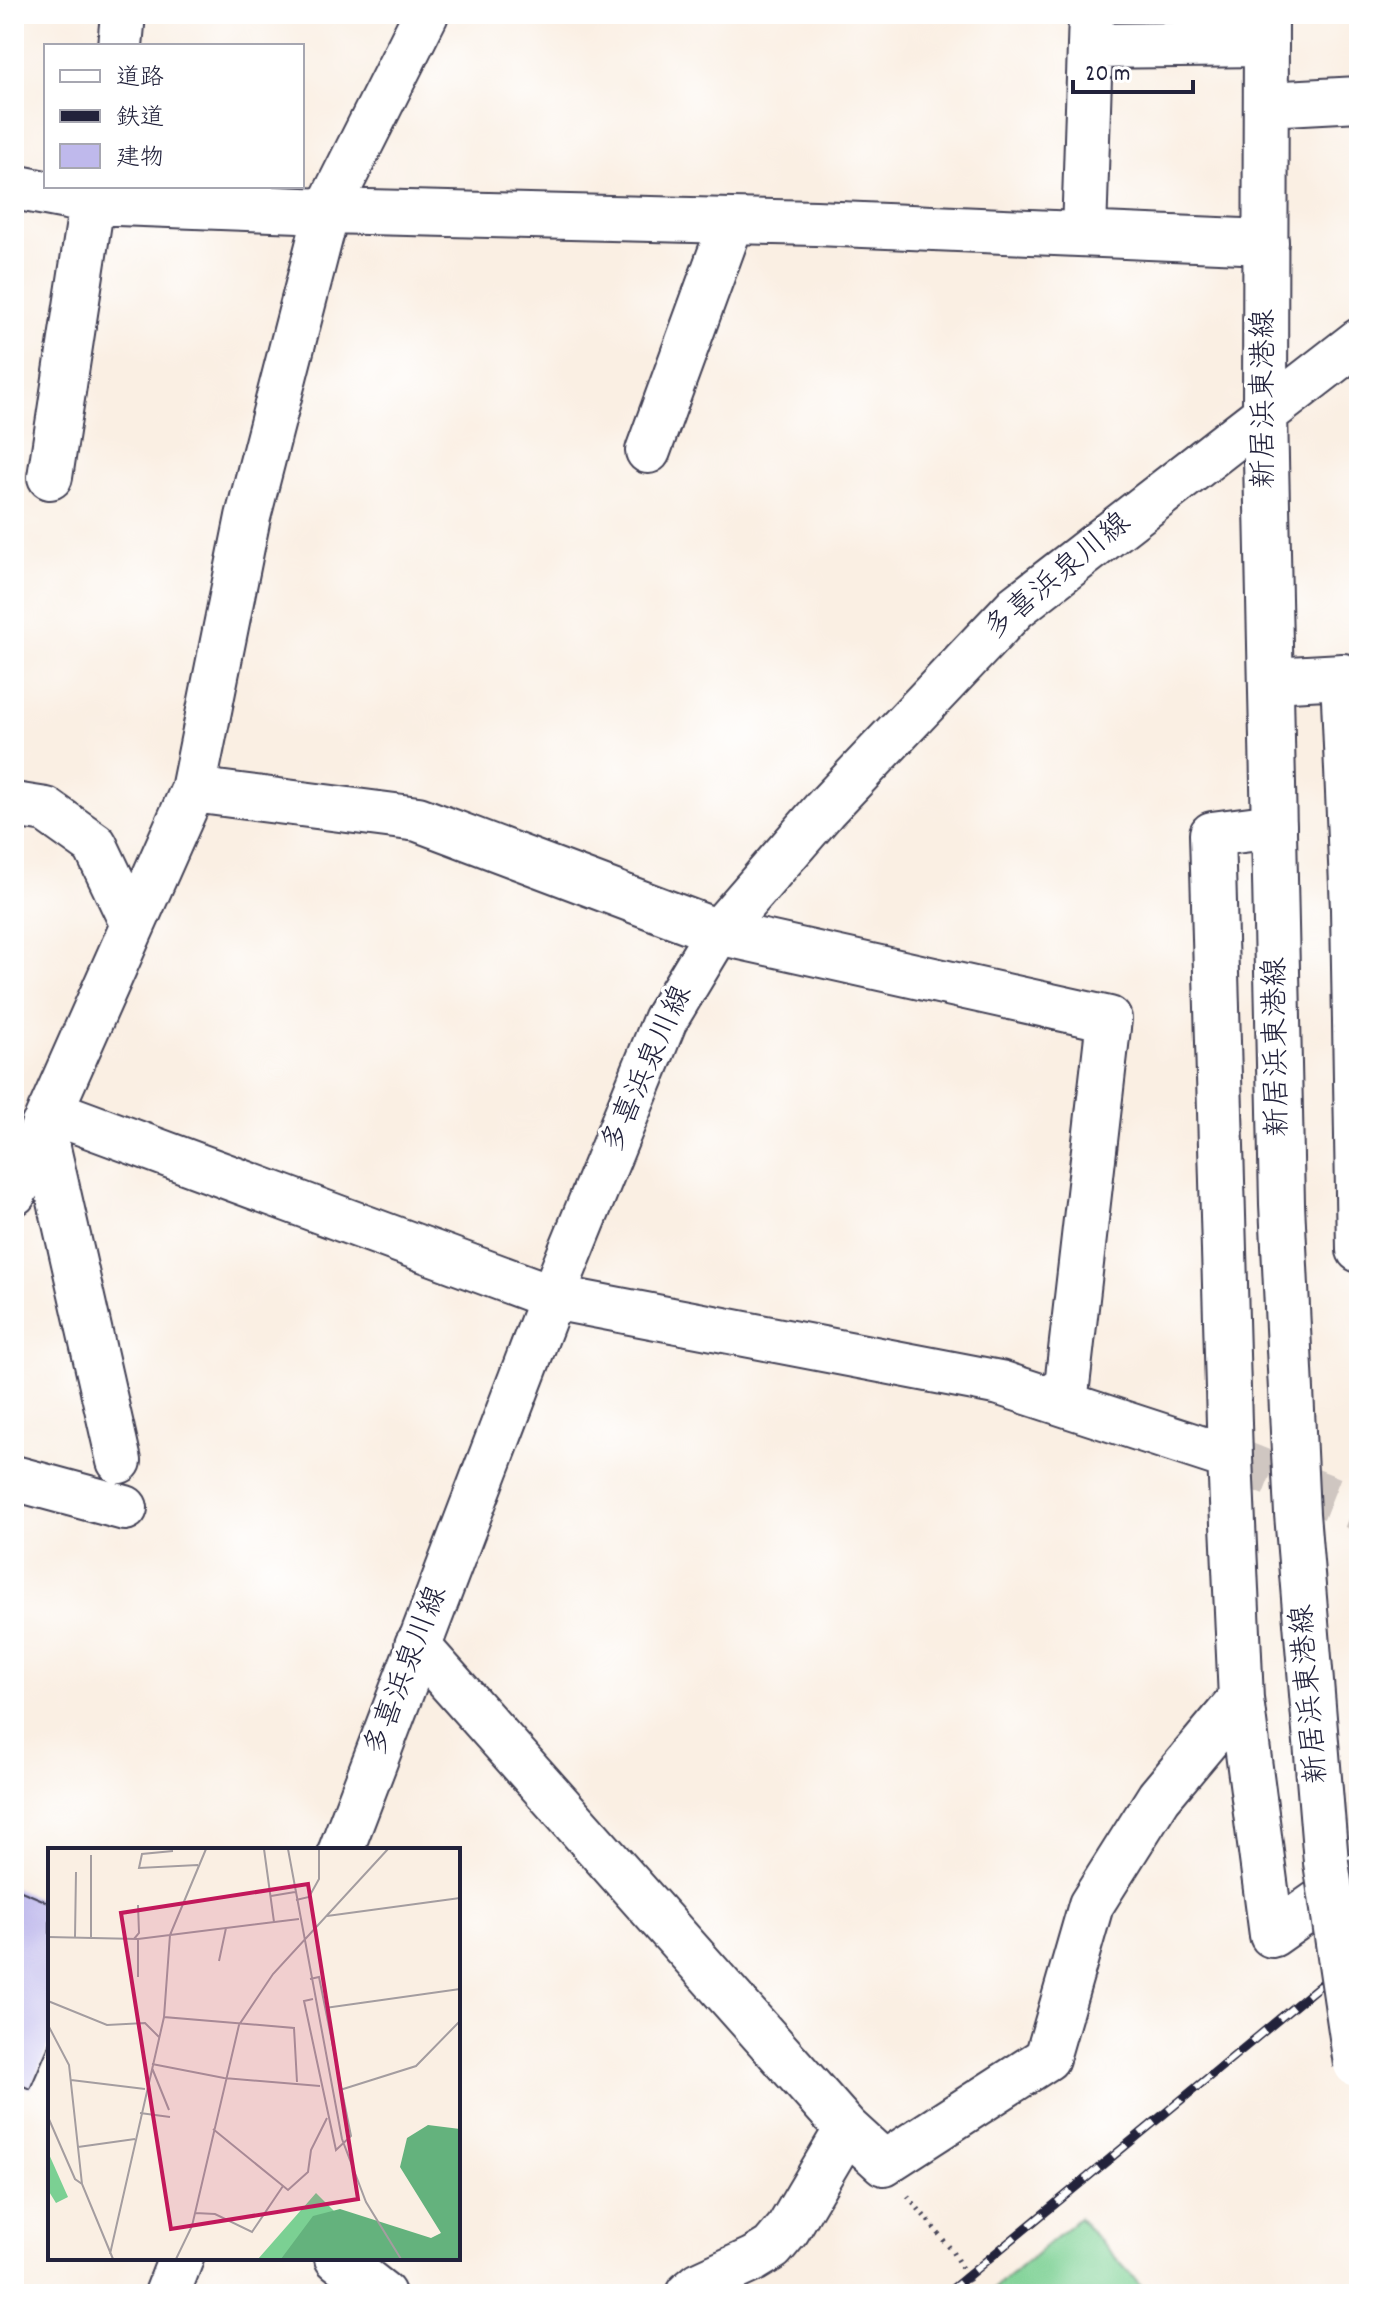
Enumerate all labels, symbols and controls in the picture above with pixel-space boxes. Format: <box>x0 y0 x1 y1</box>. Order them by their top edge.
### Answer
legend <box>44 44 304 188</box>
scale bar <box>1073 44 1193 94</box>
text: 20 m <box>1085 58 1131 92</box>
text: 道路 <box>116 62 164 96</box>
text: 鉄道 <box>116 102 164 136</box>
text: 建物 <box>116 142 164 176</box>
street label: 新居浜東港線 <box>1245 309 1288 489</box>
street label: 多喜浜泉川線 <box>976 504 1142 652</box>
street label: 新居浜東港線 <box>1256 957 1302 1137</box>
street label: 多喜浜泉川線 <box>593 979 705 1161</box>
street label: 多喜浜泉川線 <box>356 1580 460 1764</box>
street label: 新居浜東港線 <box>1283 1602 1341 1786</box>
inset map <box>48 1848 460 2260</box>

